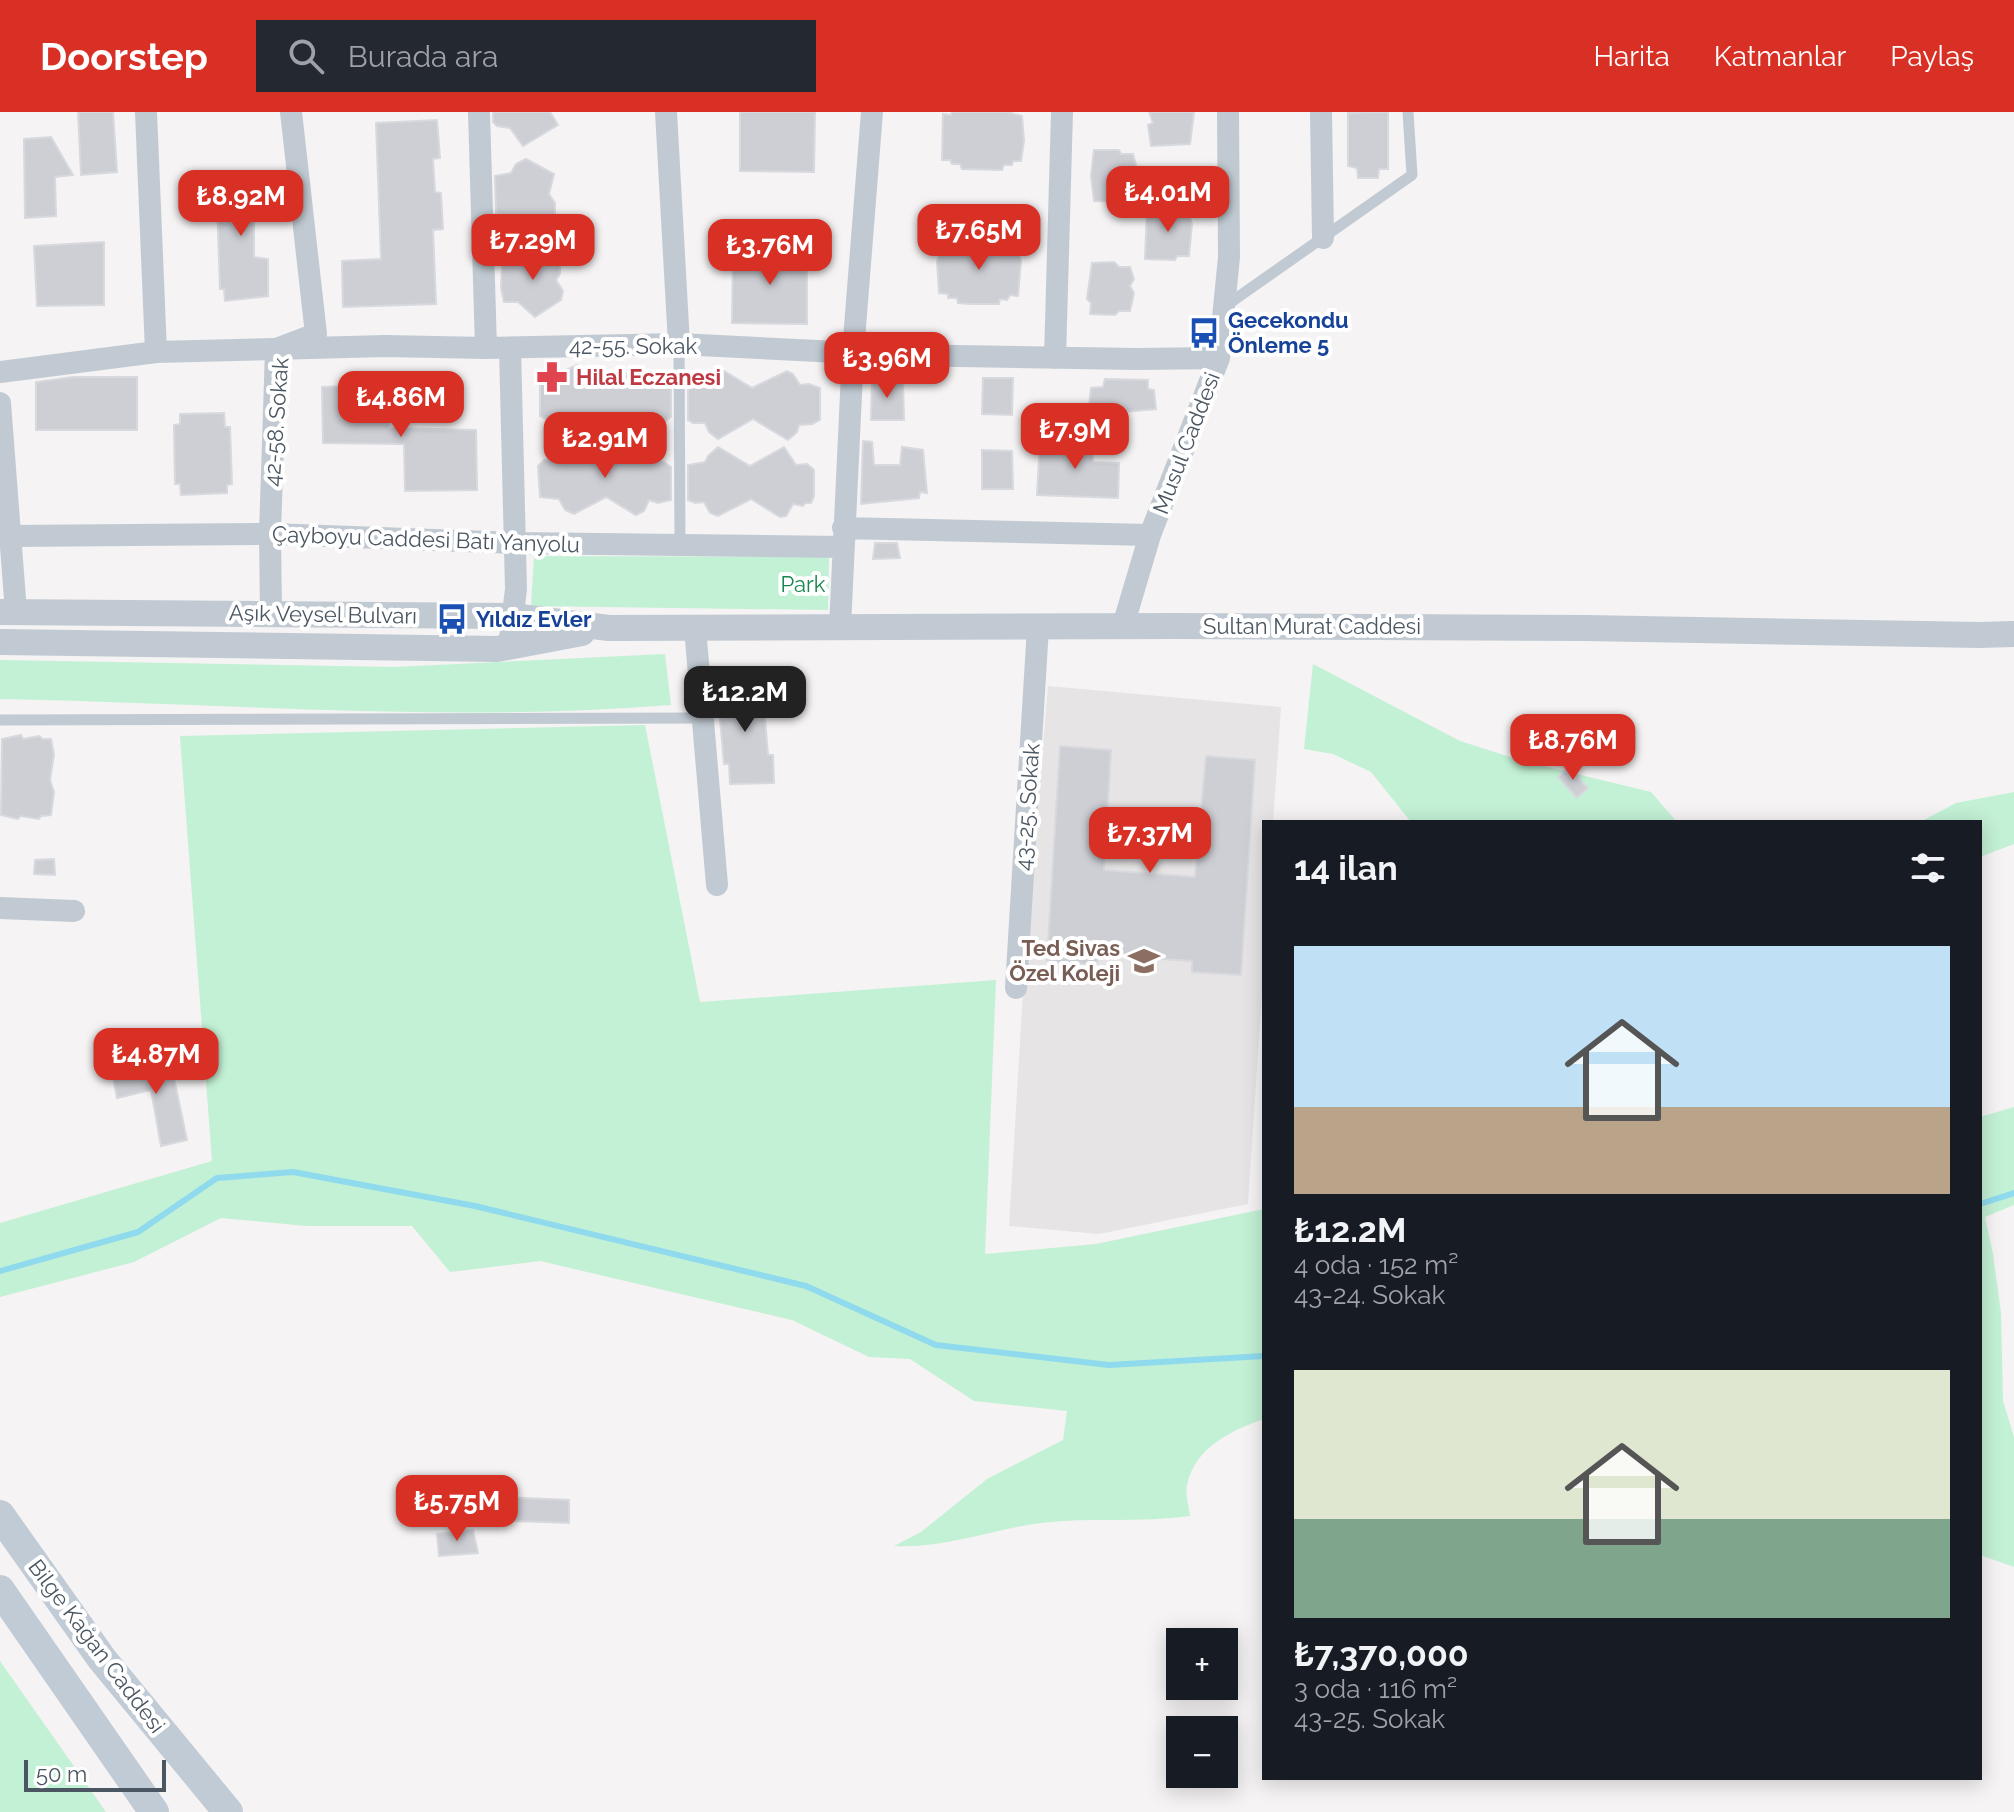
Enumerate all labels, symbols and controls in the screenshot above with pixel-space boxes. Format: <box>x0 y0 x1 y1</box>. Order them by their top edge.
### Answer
search box <box>256 20 816 92</box>
text: Doorstep <box>40 34 208 79</box>
icon: search <box>284 34 328 78</box>
text: Burada ara <box>348 39 498 74</box>
text: Harita <box>1593 40 1670 73</box>
text: Katmanlar <box>1714 40 1846 73</box>
text: Paylaş <box>1890 40 1974 73</box>
pin: ₺4.01M <box>1103 166 1233 234</box>
pin: ₺8.92M <box>176 170 306 238</box>
text: ₺4.01M <box>1124 177 1212 207</box>
text: ₺8.92M <box>196 181 286 211</box>
pin: ₺7.65M <box>914 204 1044 272</box>
pin: ₺7.29M <box>468 214 598 282</box>
text: ₺7.65M <box>935 215 1023 245</box>
pin: ₺3.76M <box>705 219 835 287</box>
text: ₺7.29M <box>490 225 576 255</box>
text: ₺3.76M <box>726 230 814 260</box>
place label: Gecekondu Önleme 5 <box>1228 307 1349 358</box>
bus stop icon: Gecekondu Önleme 5 <box>1187 316 1221 350</box>
pin: ₺3.96M <box>822 332 952 400</box>
street label: 42-55. Sokak <box>569 333 697 359</box>
text: ₺3.96M <box>842 343 932 373</box>
street label: 42-58. Sokak <box>259 356 294 487</box>
pharmacy icon: Hilal Eczanesi <box>535 360 569 394</box>
place label: Hilal Eczanesi <box>576 364 721 390</box>
street label: Musul Caddesi <box>1147 368 1225 518</box>
pin: ₺4.86M <box>336 371 466 439</box>
text: ₺4.86M <box>356 382 446 412</box>
pin: ₺7.9M <box>1019 403 1131 471</box>
pin: ₺2.91M <box>540 412 670 480</box>
text: ₺7.9M <box>1039 414 1111 444</box>
text: ₺2.91M <box>562 423 648 453</box>
street label: Çayboyu Caddesi Batı Yanyolu <box>272 521 580 557</box>
park label: Park <box>781 571 826 597</box>
street label: Aşık Veysel Bulvarı <box>229 599 417 629</box>
bus stop icon: Yıldız Evler <box>435 602 469 636</box>
place label: Yıldız Evler <box>476 606 592 632</box>
street label: Sultan Murat Caddesi <box>1203 613 1421 639</box>
pin: ₺12.2M <box>680 666 810 734</box>
text: ₺12.2M <box>702 677 788 707</box>
pin: ₺8.76M <box>1508 714 1638 782</box>
text: ₺8.76M <box>1528 725 1618 755</box>
street label: 43-25. Sokak <box>1010 742 1044 872</box>
pin: ₺7.37M <box>1085 807 1215 875</box>
text: ₺7.37M <box>1107 818 1193 848</box>
icon: filters <box>1906 846 1950 890</box>
text: 14 ilan <box>1294 848 1398 888</box>
place label: Ted Sivas Özel Koleji <box>1009 935 1120 986</box>
school or university icon: Ted Sivas Özel Koleji <box>1127 944 1161 978</box>
icon: home <box>1550 998 1694 1142</box>
pin: ₺4.87M <box>91 1028 221 1096</box>
text: ₺4.87M <box>112 1039 200 1069</box>
text: ₺12.2M <box>1294 1210 1406 1250</box>
text: 4 oda · 152 m² <box>1294 1250 1458 1280</box>
text: 43-24. Sokak <box>1294 1280 1445 1310</box>
icon: home <box>1550 1422 1694 1566</box>
pin: ₺5.75M <box>392 1475 522 1543</box>
text: ₺5.75M <box>414 1486 500 1516</box>
street label: Bilge Kağan Caddesi <box>23 1554 171 1738</box>
map controls <box>1166 1628 1238 1788</box>
button: + <box>1166 1628 1238 1700</box>
text: ₺7,370,000 <box>1294 1634 1469 1674</box>
text: 3 oda · 116 m² <box>1294 1674 1457 1704</box>
text: 43-25. Sokak <box>1294 1704 1445 1734</box>
button: − <box>1166 1716 1238 1788</box>
scale bar <box>24 1756 166 1792</box>
text: 50 m <box>36 1761 87 1787</box>

